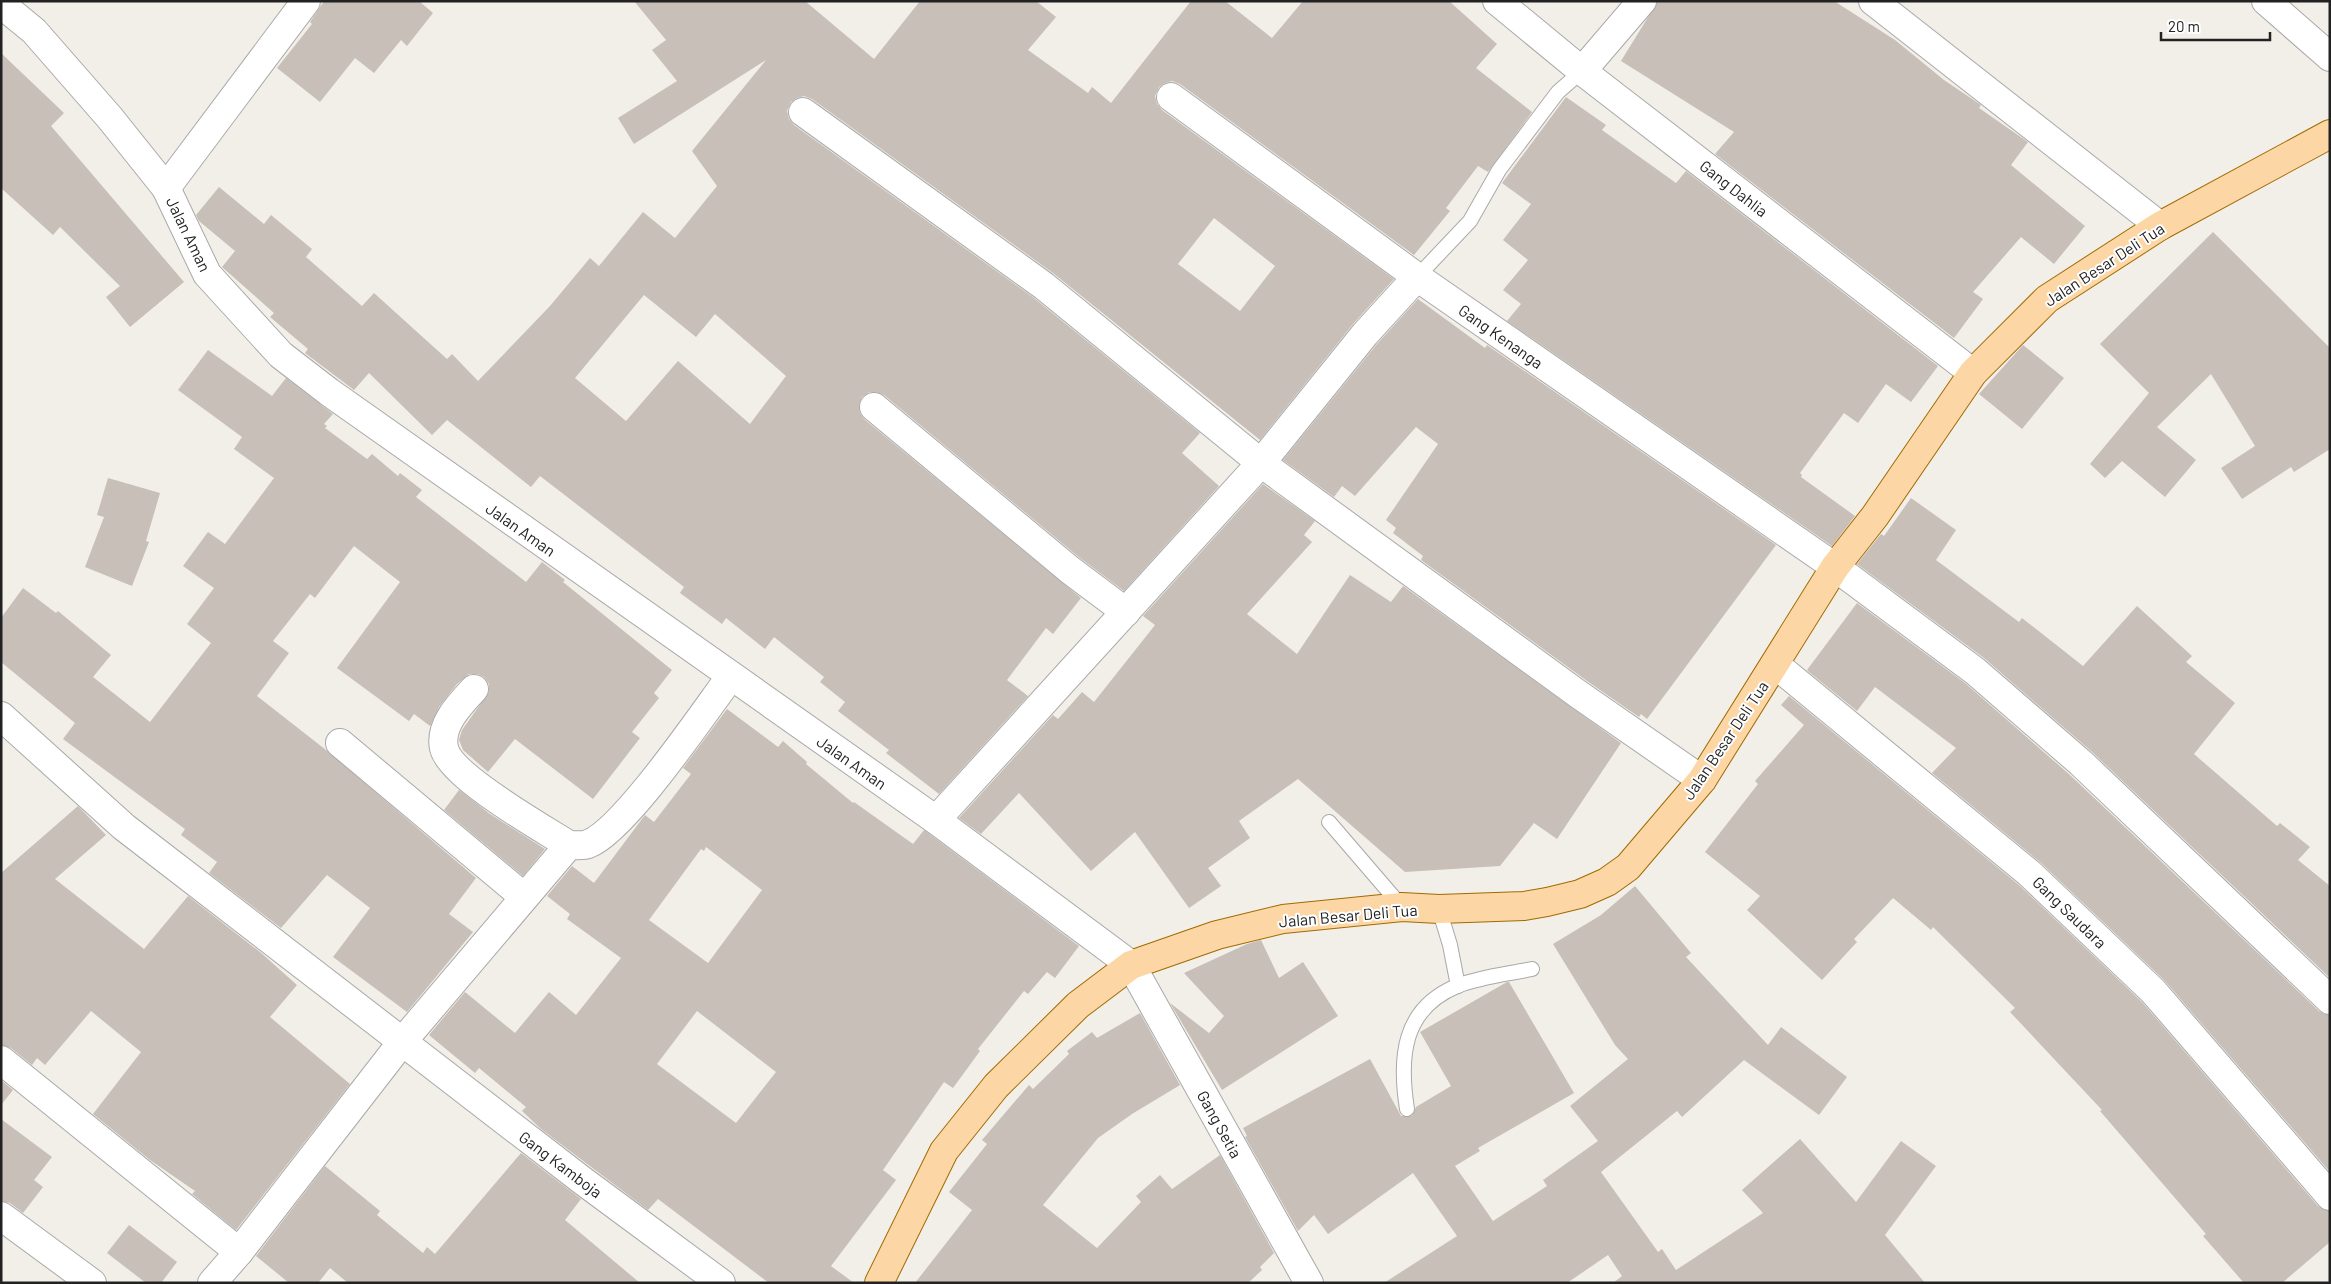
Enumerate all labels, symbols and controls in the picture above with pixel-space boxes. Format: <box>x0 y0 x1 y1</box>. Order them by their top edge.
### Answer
scale bar <box>2161 10 2270 42</box>
text: 20 m <box>2168 17 2200 35</box>
street label: Gang Dahlia <box>1696 156 1772 220</box>
street label: Jalan Aman <box>163 194 215 274</box>
street label: Jalan Besar Deli Tua <box>2041 218 2167 310</box>
street label: Gang Kenanga <box>1455 300 1547 372</box>
street label: Jalan Aman <box>482 498 560 560</box>
street label: Jalan Besar Deli Tua <box>1678 677 1772 803</box>
street label: Jalan Aman <box>813 731 891 793</box>
street label: Gang Saudara <box>2029 872 2111 952</box>
street label: Jalan Besar Deli Tua <box>1278 899 1418 931</box>
street label: Gang Setia <box>1194 1087 1246 1161</box>
street label: Gang Kamboja <box>516 1127 606 1201</box>

